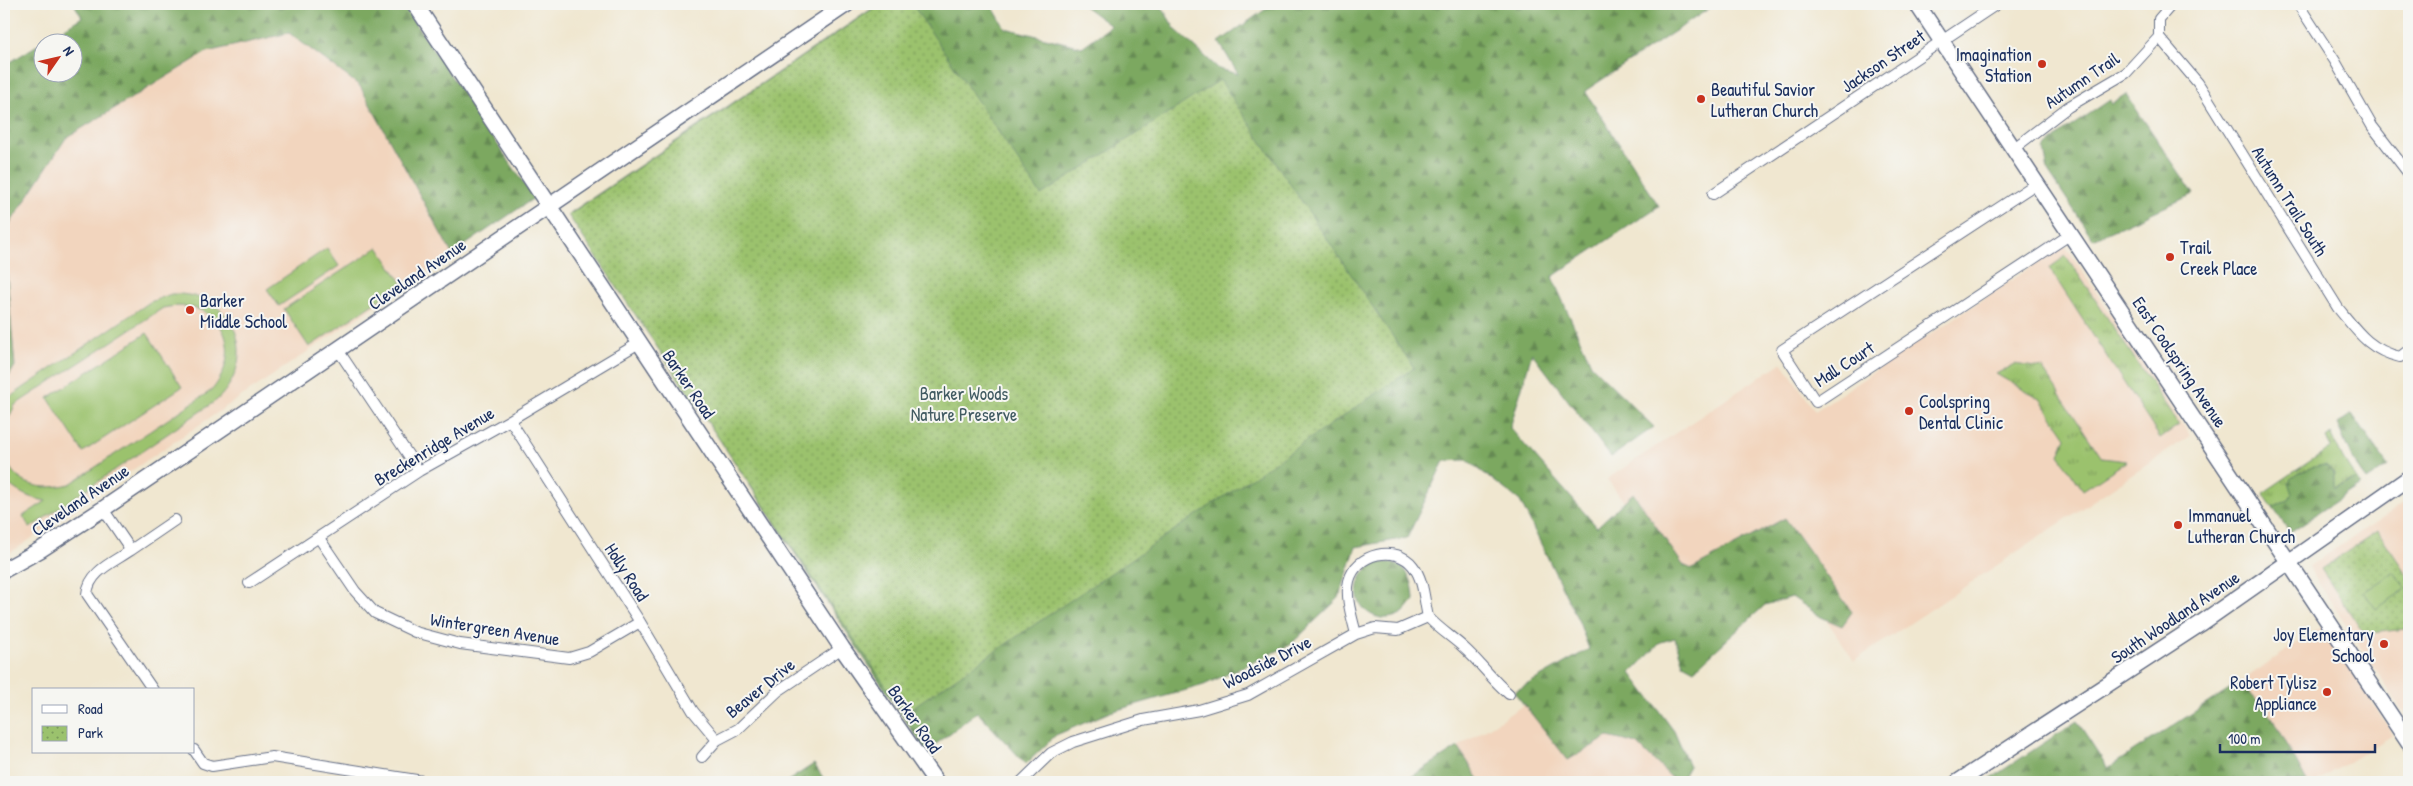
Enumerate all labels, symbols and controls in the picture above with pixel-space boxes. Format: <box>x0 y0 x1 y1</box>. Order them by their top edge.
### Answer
street label: Jackson Street <box>1836 23 1931 98</box>
north arrow <box>32 32 82 82</box>
text: N <box>59 42 79 59</box>
place label: Imagination Station <box>1956 42 2032 88</box>
street label: Autumn Trail <box>2040 46 2124 114</box>
marker: Imagination Station <box>2036 58 2048 70</box>
place label: Beautiful Savior Lutheran Church <box>1711 77 1819 123</box>
marker: Beautiful Savior Lutheran Church <box>1695 93 1707 105</box>
street label: Autumn Trail South <box>2246 141 2334 261</box>
street label: Cleveland Avenue <box>363 232 471 316</box>
place label: Trail Creek Place <box>2180 235 2257 281</box>
marker: Trail Creek Place <box>2164 251 2176 263</box>
place label: Barker Middle School <box>200 288 287 334</box>
street label: East Coolspring Avenue <box>2127 292 2233 432</box>
marker: Barker Middle School <box>184 304 196 316</box>
street label: Mall Court <box>1809 335 1880 393</box>
street label: Barker Road <box>657 345 721 423</box>
park label: Barker Woods Nature Preserve <box>911 381 1017 427</box>
place label: Coolspring Dental Clinic <box>1919 389 2003 435</box>
street label: Breckenridge Avenue <box>369 400 499 492</box>
marker: Coolspring Dental Clinic <box>1903 405 1915 417</box>
street label: Cleveland Avenue <box>26 458 134 542</box>
place label: Immanuel Lutheran Church <box>2188 503 2296 549</box>
marker: Immanuel Lutheran Church <box>2172 519 2184 531</box>
street label: Holly Road <box>599 538 655 606</box>
street label: South Woodland Avenue <box>2106 565 2244 669</box>
street label: Wintergreen Avenue <box>428 606 562 652</box>
place label: Joy Elementary School <box>2273 622 2374 668</box>
street label: Woodside Drive <box>1219 629 1315 695</box>
marker: Joy Elementary School <box>2378 638 2390 650</box>
street label: Beaver Drive <box>720 652 800 724</box>
place label: Robert Tylisz Appliance <box>2230 670 2317 716</box>
street label: Barker Road <box>882 680 948 758</box>
marker: Robert Tylisz Appliance <box>2321 686 2333 698</box>
legend <box>32 688 195 754</box>
text: Road <box>78 698 103 719</box>
scale bar <box>2220 721 2376 753</box>
text: Park <box>78 722 103 743</box>
text: 100 m <box>2228 728 2261 749</box>

